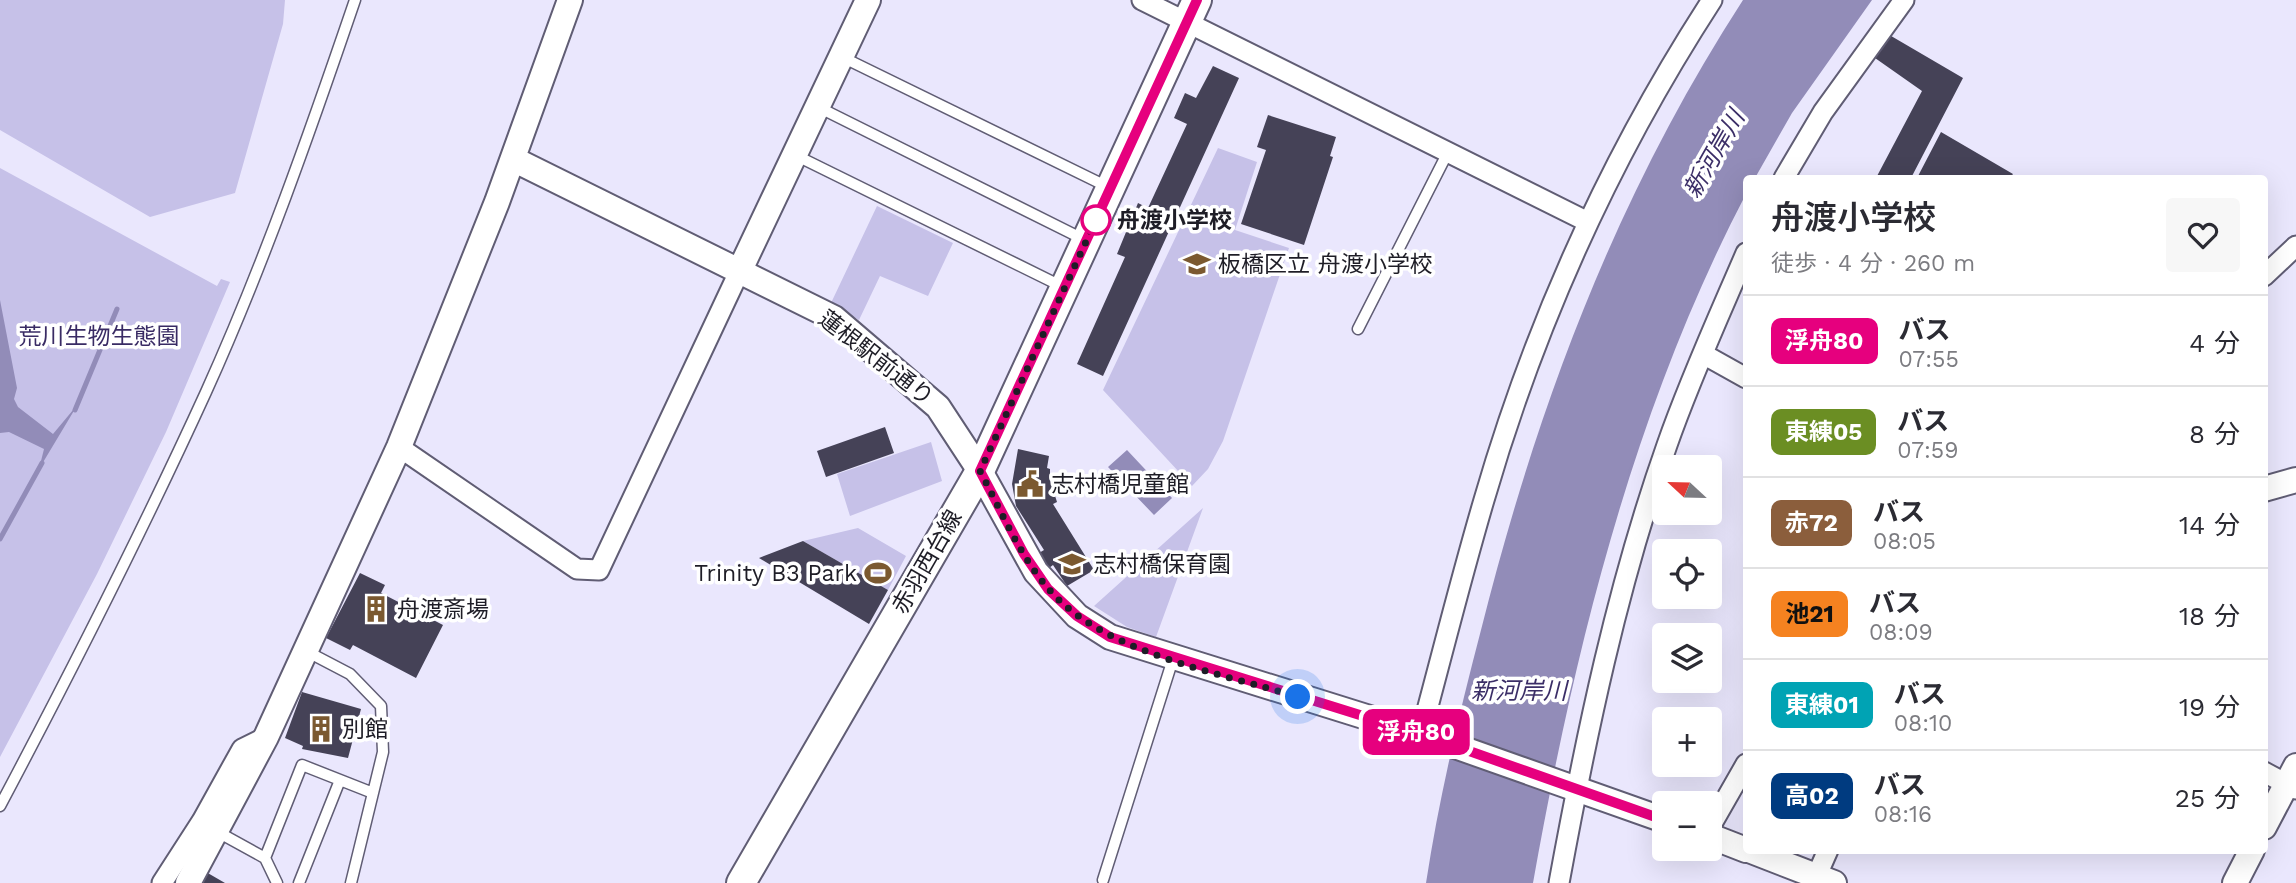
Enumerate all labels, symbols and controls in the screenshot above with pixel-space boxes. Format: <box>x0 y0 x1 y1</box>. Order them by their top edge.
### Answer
water label: 新河岸川 <box>1678 103 1752 203</box>
text: 舟渡小学校 <box>1771 198 1936 237</box>
button: heart <box>2166 198 2240 272</box>
marker: 舟渡小学校 <box>1081 205 1111 235</box>
place label: 舟渡小学校 <box>1117 207 1232 234</box>
school or university icon: 板橋区立 舟渡小学校 <box>1182 249 1212 279</box>
text: 徒歩 · 4 分 · 260 m <box>1771 250 1975 277</box>
place label: 板橋区立 舟渡小学校 <box>1218 251 1433 278</box>
street label: 蓮根駅前通り <box>813 305 939 411</box>
text: バス <box>1899 315 1951 345</box>
park label: 荒川生物生態園 <box>19 323 180 350</box>
text: 浮舟80 <box>1785 327 1864 355</box>
text: 4 分 <box>2189 328 2240 358</box>
text: 07:55 <box>1899 346 1959 373</box>
text: バス <box>1897 406 1949 436</box>
text: 東練05 <box>1785 418 1862 446</box>
text: 8 分 <box>2189 419 2240 449</box>
text: 07:59 <box>1897 437 1958 464</box>
north arrow <box>1652 455 1722 525</box>
map controls <box>1652 455 1722 861</box>
public building icon: 志村橋児童館 <box>1015 469 1045 499</box>
place label: 志村橋児童館 <box>1051 471 1189 498</box>
text: バス <box>1873 497 1925 527</box>
street label: 赤羽西台線 <box>887 505 967 619</box>
text: 赤72 <box>1785 509 1838 537</box>
text: 14 分 <box>2179 510 2240 540</box>
text: 08:05 <box>1873 528 1936 555</box>
button: locate <box>1652 539 1722 609</box>
school or university icon: 志村橋保育園 <box>1057 549 1087 579</box>
place label: 志村橋保育園 <box>1093 551 1231 578</box>
sports icon: Trinity B3 Park <box>863 558 893 588</box>
place label: Trinity B3 Park <box>694 560 857 587</box>
text: バス <box>1869 588 1921 618</box>
building icon: 舟渡斎場 <box>361 594 391 624</box>
place label: 舟渡斎場 <box>397 596 489 623</box>
text: 池21 <box>1785 600 1834 628</box>
text: 18 分 <box>2179 601 2240 631</box>
text: 08:09 <box>1869 619 1933 646</box>
button: layers <box>1652 623 1722 693</box>
water label: 新河岸川 <box>1471 677 1570 705</box>
your location <box>1280 679 1315 714</box>
text: バス <box>1894 679 1946 709</box>
text: 東練01 <box>1785 691 1859 719</box>
text: 19 分 <box>2179 692 2240 722</box>
button: + <box>1652 707 1722 777</box>
line badge: 浮舟80 <box>1367 709 1465 755</box>
text: 08:10 <box>1894 710 1952 737</box>
building icon: 別館 <box>306 714 336 744</box>
place label: 別館 <box>342 716 388 743</box>
text: 浮舟80 <box>1377 718 1455 746</box>
text: バス <box>1874 770 1926 800</box>
text: 高02 <box>1785 782 1839 810</box>
text: 25 分 <box>2175 783 2240 813</box>
button: − <box>1652 791 1722 861</box>
text: 08:16 <box>1874 801 1932 828</box>

